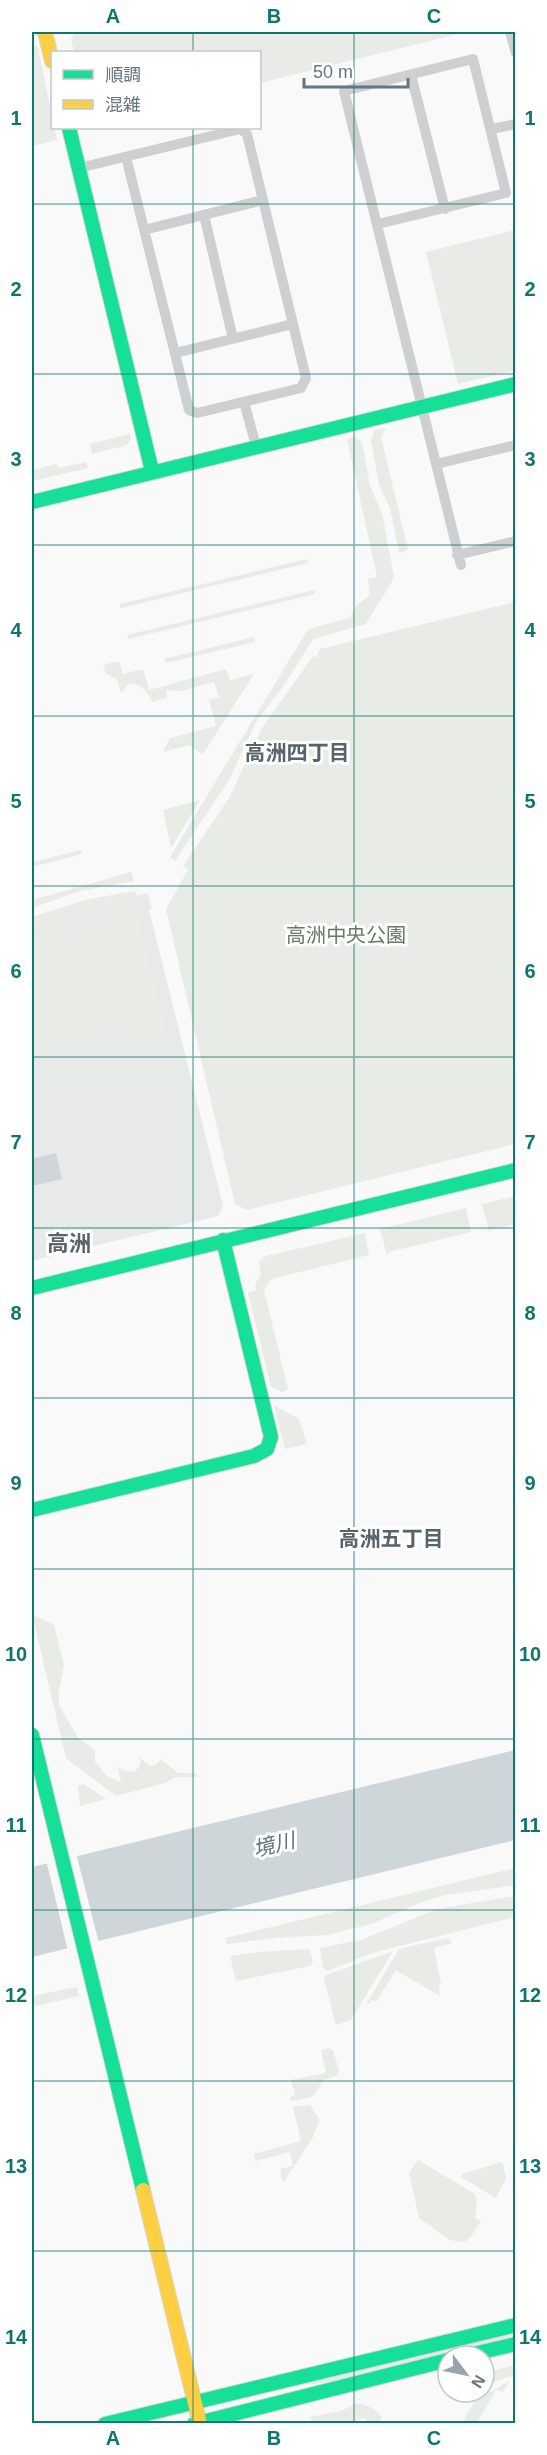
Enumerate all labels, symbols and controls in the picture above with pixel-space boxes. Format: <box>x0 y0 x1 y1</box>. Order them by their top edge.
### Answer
text: A <box>106 5 120 27</box>
text: B <box>267 5 281 27</box>
text: C <box>427 5 441 27</box>
legend <box>51 51 261 129</box>
scale bar <box>304 51 408 89</box>
text: 50 m <box>313 62 353 82</box>
text: 順調 <box>105 65 141 85</box>
text: 混雑 <box>105 95 141 115</box>
text: 1 <box>10 107 22 129</box>
text: 1 <box>524 107 536 129</box>
text: 2 <box>10 278 22 300</box>
text: 2 <box>524 278 536 300</box>
text: 3 <box>10 448 22 470</box>
text: 3 <box>524 448 536 470</box>
text: 4 <box>10 619 22 641</box>
text: 4 <box>524 619 536 641</box>
district label: 高洲四丁目 <box>245 741 350 764</box>
text: 5 <box>10 790 22 812</box>
text: 5 <box>524 790 536 812</box>
park label: 高洲中央公園 <box>286 924 406 946</box>
text: 6 <box>10 960 22 982</box>
text: 6 <box>524 960 536 982</box>
text: 7 <box>10 1131 22 1153</box>
text: 7 <box>524 1131 536 1153</box>
district label: 高洲 <box>47 1231 91 1256</box>
text: 8 <box>10 1302 22 1324</box>
text: 8 <box>524 1302 536 1324</box>
text: 9 <box>10 1472 22 1494</box>
text: 9 <box>524 1472 536 1494</box>
district label: 高洲五丁目 <box>339 1527 444 1550</box>
text: 10 <box>5 1643 27 1665</box>
text: 10 <box>519 1643 541 1665</box>
text: 11 <box>5 1814 27 1836</box>
text: 11 <box>519 1814 541 1836</box>
water label: 境川 <box>251 1828 299 1861</box>
text: 12 <box>5 1984 27 2006</box>
text: 12 <box>519 1984 541 2006</box>
text: 13 <box>5 2155 27 2177</box>
text: 13 <box>519 2155 541 2177</box>
text: 14 <box>5 2326 28 2348</box>
text: 14 <box>519 2326 542 2348</box>
north arrow <box>436 2344 496 2404</box>
text: N <box>468 2372 489 2391</box>
text: A <box>106 2427 120 2449</box>
text: B <box>267 2427 281 2449</box>
text: C <box>427 2427 441 2449</box>

